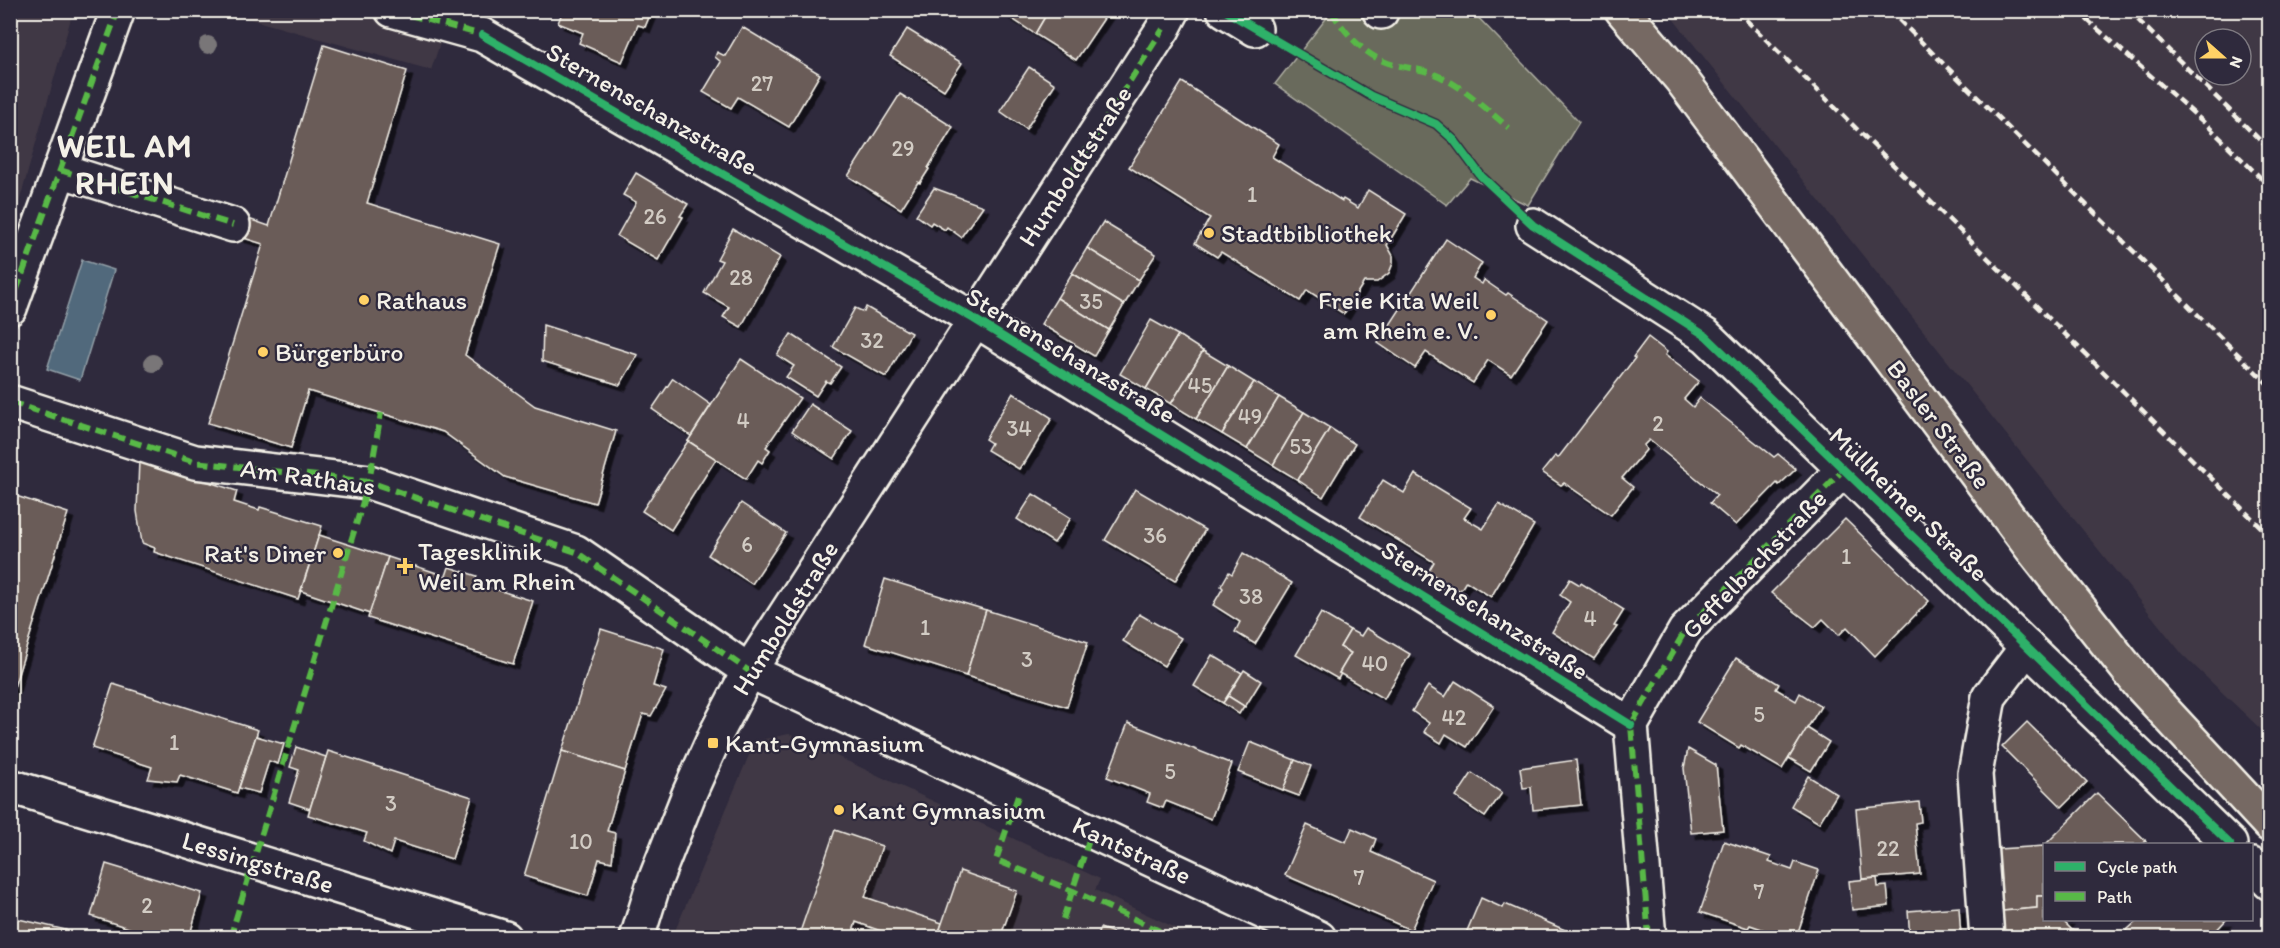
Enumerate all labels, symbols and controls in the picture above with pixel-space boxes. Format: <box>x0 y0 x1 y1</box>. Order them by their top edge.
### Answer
north arrow <box>2193 27 2253 87</box>
street label: Sternenschanzstraße <box>541 35 763 183</box>
text: N <box>2226 54 2247 71</box>
house number: 27 <box>751 70 773 97</box>
street label: Humboldtstraße <box>1011 79 1139 253</box>
district label: WEIL AM RHEIN <box>57 127 193 202</box>
house number: 29 <box>891 135 915 162</box>
house number: 1 <box>1247 181 1257 208</box>
house number: 26 <box>643 203 667 230</box>
place label: Stadtbibliothek <box>1221 217 1393 249</box>
marker: Stadtbibliothek <box>1202 226 1216 240</box>
house number: 28 <box>729 264 753 291</box>
street label: Sternenschanzstraße <box>960 280 1182 430</box>
place label: Rathaus <box>376 284 467 316</box>
place label: Freie Kita Weil am Rhein e. V. <box>1318 284 1479 346</box>
house number: 35 <box>1079 288 1103 315</box>
marker: Rathaus <box>357 293 371 307</box>
marker: Freie Kita Weil am Rhein e. V. <box>1484 308 1498 322</box>
house number: 32 <box>860 327 884 354</box>
place label: Bürgerbüro <box>275 336 403 368</box>
marker: Bürgerbüro <box>256 345 270 359</box>
street label: Basler Straße <box>1880 353 1998 495</box>
house number: 45 <box>1188 372 1212 399</box>
house number: 49 <box>1238 403 1262 430</box>
house number: 4 <box>736 407 750 434</box>
house number: 2 <box>1652 410 1664 437</box>
house number: 34 <box>1006 415 1032 442</box>
street label: Müllheimer Straße <box>1823 420 1995 588</box>
house number: 53 <box>1289 433 1313 460</box>
street label: Am Rathaus <box>238 452 378 502</box>
street label: Geffelbachstraße <box>1675 483 1833 645</box>
house number: 36 <box>1143 522 1167 549</box>
house number: 6 <box>741 531 753 558</box>
street label: Sternenschanzstraße <box>1375 533 1595 687</box>
place label: Tagesklinik Weil am Rhein <box>418 535 575 597</box>
street label: Humboldstraße <box>725 535 845 701</box>
place label: Rat's Diner <box>204 537 327 569</box>
house number: 1 <box>1841 543 1851 570</box>
marker: Rat's Diner <box>331 546 345 560</box>
marker: Tagesklinik Weil am Rhein <box>396 557 414 575</box>
house number: 38 <box>1239 583 1263 610</box>
house number: 4 <box>1583 605 1597 632</box>
house number: 1 <box>920 614 930 641</box>
house number: 3 <box>1021 646 1033 673</box>
house number: 40 <box>1362 650 1388 677</box>
house number: 5 <box>1753 701 1765 728</box>
house number: 42 <box>1442 704 1467 731</box>
place label: Kant-Gymnasium <box>725 727 924 759</box>
house number: 1 <box>169 729 179 756</box>
marker: Kant-Gymnasium <box>706 736 720 750</box>
house number: 5 <box>1164 758 1176 785</box>
house number: 3 <box>385 790 397 817</box>
place label: Kant Gymnasium <box>851 794 1046 826</box>
marker: Kant Gymnasium <box>832 803 846 817</box>
street label: Kantstraße <box>1068 809 1196 891</box>
street label: Lessingstraße <box>178 824 338 900</box>
house number: 10 <box>569 828 593 855</box>
house number: 22 <box>1876 835 1900 862</box>
legend <box>2043 843 2253 921</box>
text: Cycle path <box>2097 856 2178 878</box>
house number: 7 <box>1354 864 1365 891</box>
house number: 7 <box>1754 878 1765 905</box>
text: Path <box>2097 886 2132 908</box>
house number: 2 <box>141 892 153 919</box>

